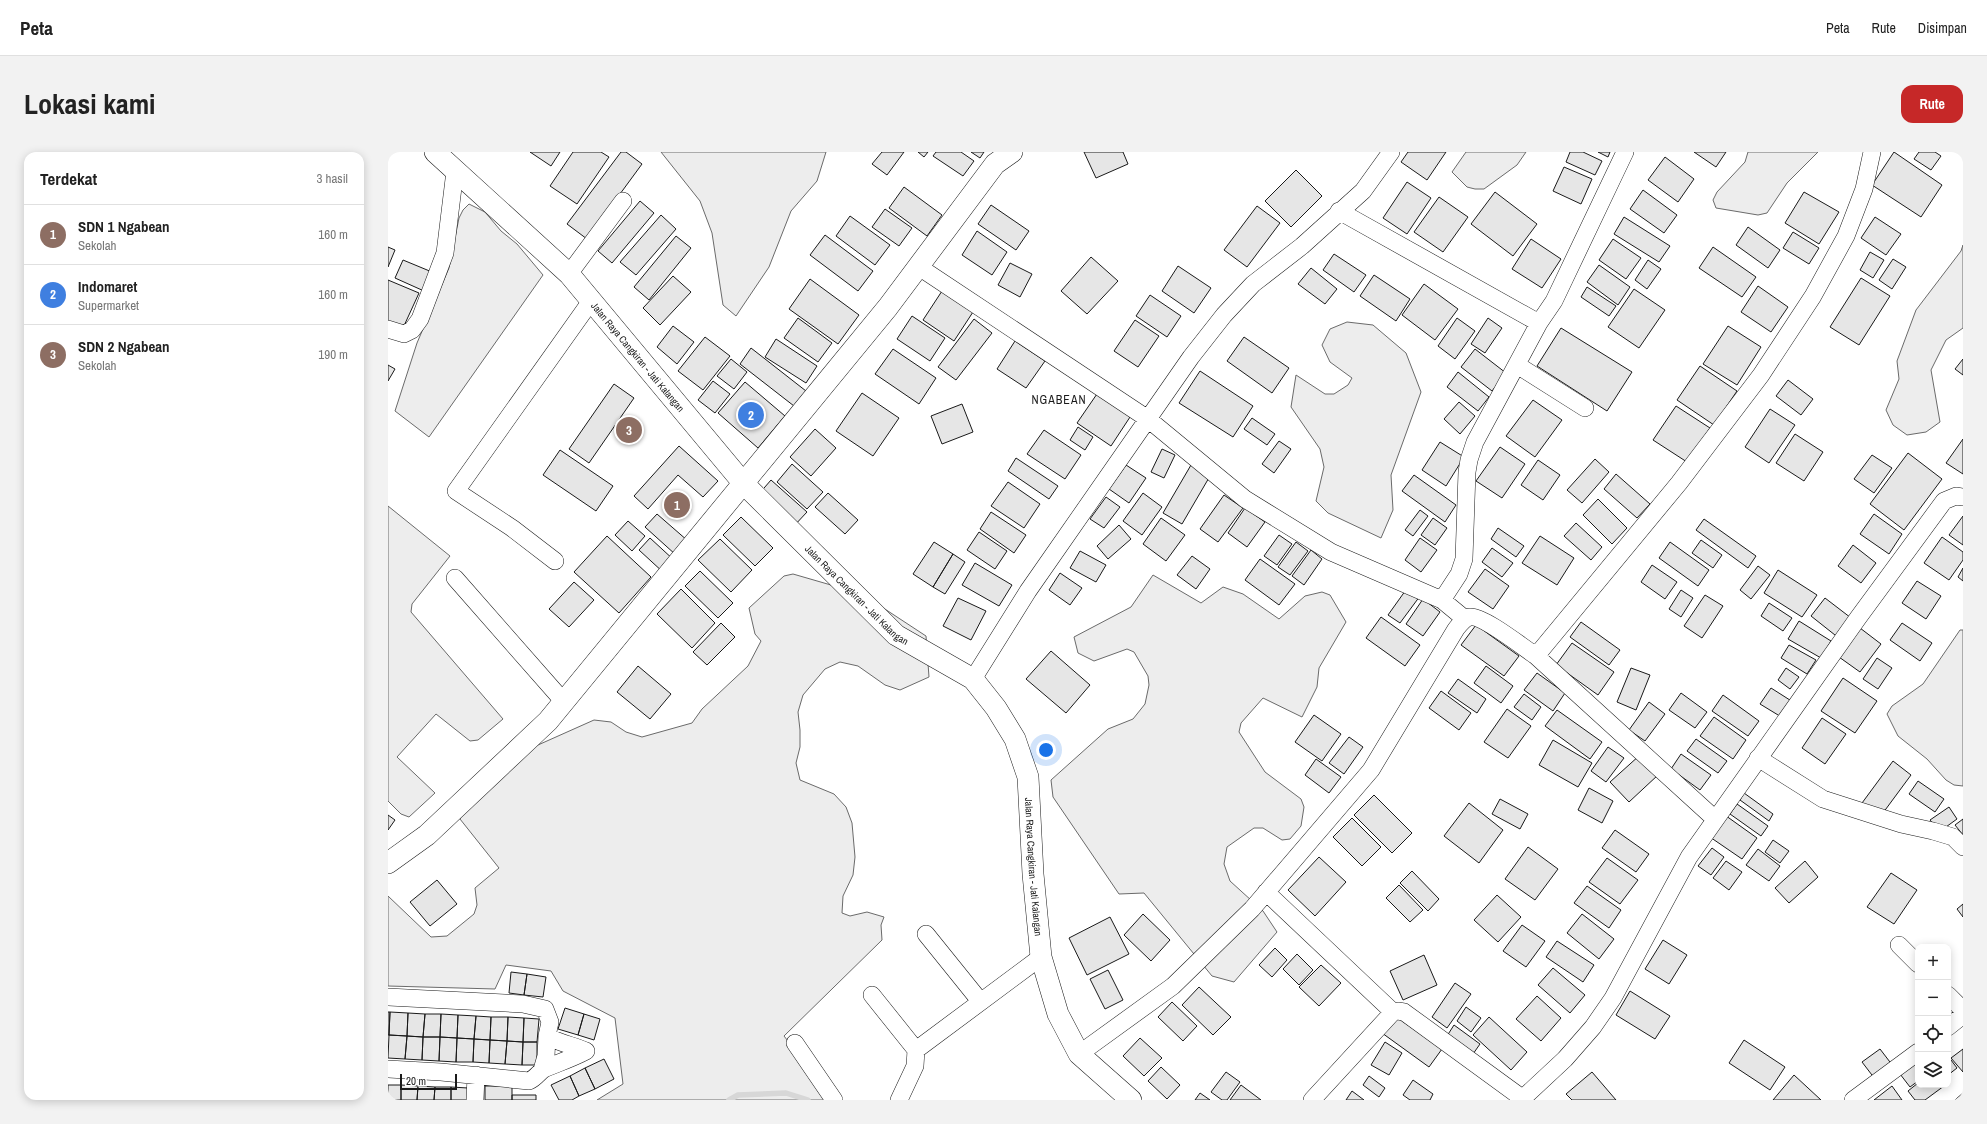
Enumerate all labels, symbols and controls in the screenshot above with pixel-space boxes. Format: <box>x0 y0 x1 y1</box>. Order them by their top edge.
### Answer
text: Peta <box>20 15 53 41</box>
text: Peta <box>1826 19 1850 37</box>
text: Rute <box>1872 19 1896 37</box>
text: Disimpan <box>1918 19 1967 37</box>
text: Lokasi kami <box>24 85 155 123</box>
button: Rute <box>1901 85 1963 123</box>
text: Terdekat <box>40 167 97 190</box>
text: 3 hasil <box>317 170 348 187</box>
text: SDN 1 Ngabean <box>78 216 170 237</box>
text: 1 <box>50 226 56 243</box>
text: 160 m <box>318 226 348 243</box>
text: Sekolah <box>78 237 117 254</box>
text: Indomaret <box>78 276 137 297</box>
text: 2 <box>50 286 56 303</box>
text: 160 m <box>318 286 348 303</box>
text: Supermarket <box>78 297 139 314</box>
street label: Jalan Raya Cangkiran - Jati Kalangan <box>588 300 687 415</box>
text: SDN 2 Ngabean <box>78 336 170 357</box>
text: 3 <box>50 346 56 363</box>
text: 190 m <box>318 346 348 363</box>
text: Sekolah <box>78 357 117 374</box>
district label: NGABEAN <box>1031 392 1087 408</box>
pin: 2 <box>738 400 764 430</box>
pin: 3 <box>616 415 642 445</box>
pin: 1 <box>664 490 690 520</box>
street label: Jalan Raya Cangkiran - Jati Kalangan <box>802 543 911 648</box>
your location <box>1036 740 1056 760</box>
street label: Jalan Raya Cangkiran - Jati Kalangan <box>1022 797 1045 937</box>
map controls <box>1915 944 1951 1088</box>
button: + <box>1915 944 1951 980</box>
button: − <box>1915 980 1951 1016</box>
button: locate <box>1915 1016 1951 1052</box>
button: layers <box>1915 1052 1951 1088</box>
scale bar <box>400 1072 457 1091</box>
text: 20 m <box>406 1074 426 1088</box>

